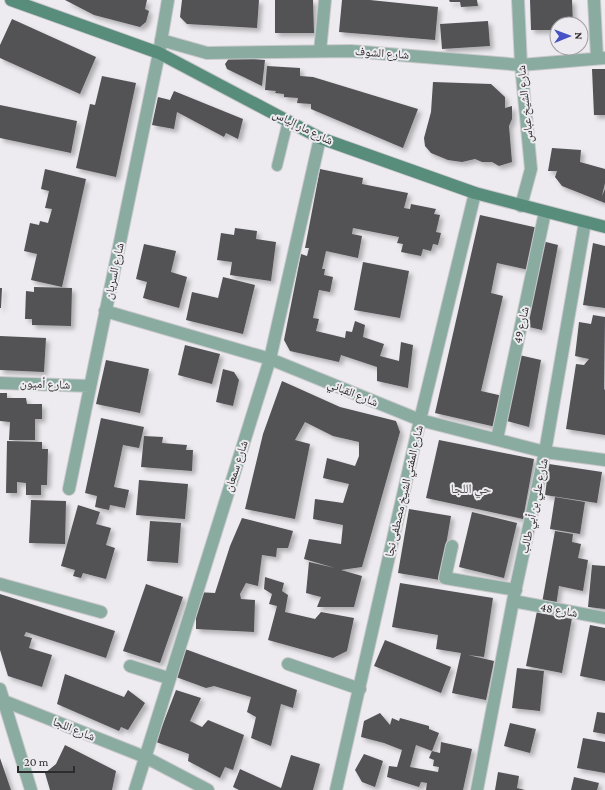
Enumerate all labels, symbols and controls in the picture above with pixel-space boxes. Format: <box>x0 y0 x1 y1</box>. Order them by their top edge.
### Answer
north arrow <box>549 16 589 56</box>
text: N <box>573 32 585 40</box>
street label: شارع الشوف <box>354 44 410 63</box>
street label: شارع الشيخ عباس <box>514 64 537 143</box>
street label: شارع مار إلياس <box>270 106 336 149</box>
street label: شارع السريان <box>101 241 128 301</box>
street label: شارع 49 <box>510 305 533 345</box>
street label: شارع أميون <box>20 376 71 393</box>
street label: شارع القباني <box>325 377 380 412</box>
street label: شارع المفتي الشيخ مصطفى نجا <box>382 424 429 559</box>
street label: شارع سمعان <box>221 439 252 494</box>
street label: شارع علي بن أبي طالب <box>517 457 554 556</box>
district label: حي اللجا <box>451 481 491 499</box>
street label: شارع 48 <box>539 600 579 621</box>
street label: شارع اللجا <box>50 714 97 745</box>
scale bar <box>18 748 74 774</box>
text: 20 m <box>24 755 49 769</box>

